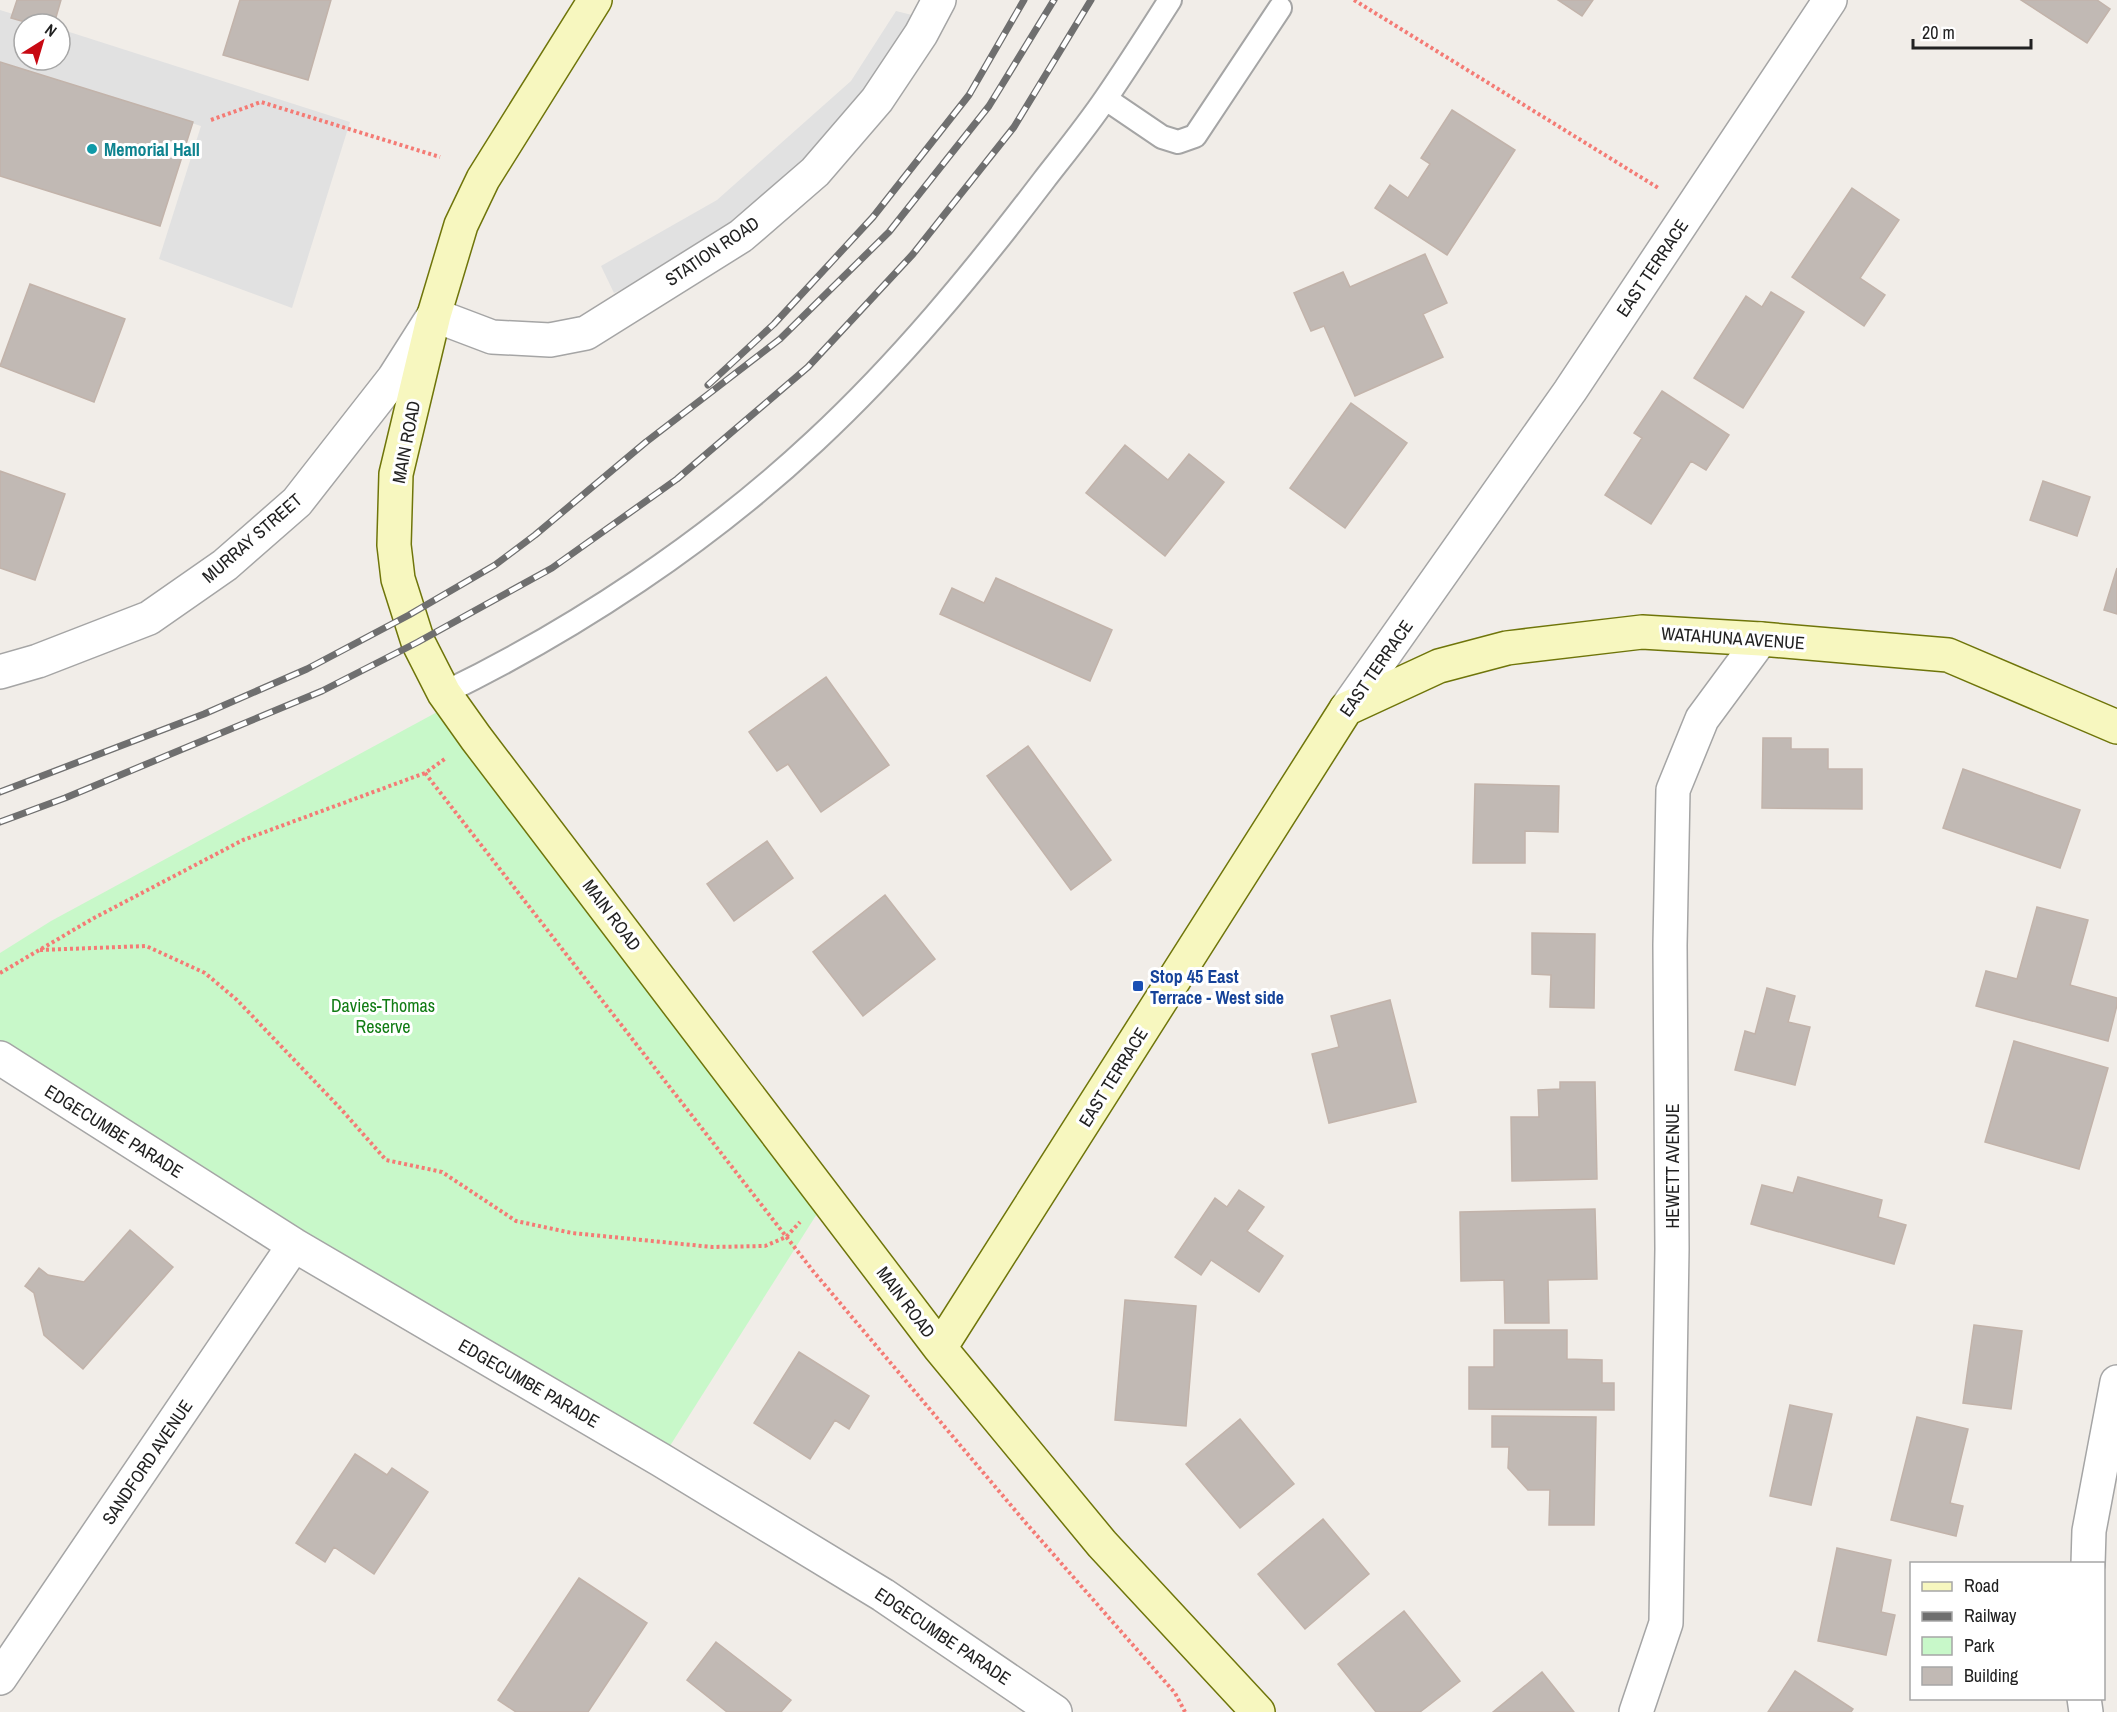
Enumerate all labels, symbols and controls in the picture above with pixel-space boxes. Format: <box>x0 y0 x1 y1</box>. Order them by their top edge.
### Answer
north arrow <box>12 12 72 72</box>
scale bar <box>1913 12 2032 50</box>
text: N <box>41 18 61 42</box>
text: 20 m <box>1922 20 1955 45</box>
place label: Memorial Hall <box>104 137 200 162</box>
marker: Memorial Hall <box>85 142 99 156</box>
street label: STATION ROAD <box>660 210 764 292</box>
street label: EAST TERRACE <box>1610 214 1694 322</box>
street label: MAIN ROAD <box>386 399 426 485</box>
street label: MURRAY STREET <box>197 488 307 588</box>
street label: EAST TERRACE <box>1333 615 1419 721</box>
street label: WATAHUNA AVENUE <box>1660 621 1806 655</box>
street label: MAIN ROAD <box>577 874 647 956</box>
place label: Stop 45 East Terrace - West side <box>1150 964 1284 1010</box>
marker: Stop 45 East Terrace - West side <box>1131 979 1145 993</box>
park label: Davies-Thomas Reserve <box>331 993 435 1039</box>
street label: EAST TERRACE <box>1073 1023 1153 1131</box>
street label: EDGECUMBE PARADE <box>40 1078 188 1184</box>
street label: HEWETT AVENUE <box>1660 1104 1685 1228</box>
street label: MAIN ROAD <box>871 1261 941 1343</box>
street label: EDGECUMBE PARADE <box>454 1332 604 1434</box>
street label: SANDFORD AVENUE <box>96 1395 198 1529</box>
legend <box>1910 1562 2105 1700</box>
text: Road <box>1964 1573 1999 1598</box>
street label: EDGECUMBE PARADE <box>870 1581 1016 1691</box>
text: Railway <box>1964 1603 2017 1628</box>
text: Park <box>1964 1633 1995 1658</box>
text: Building <box>1964 1663 2019 1688</box>

